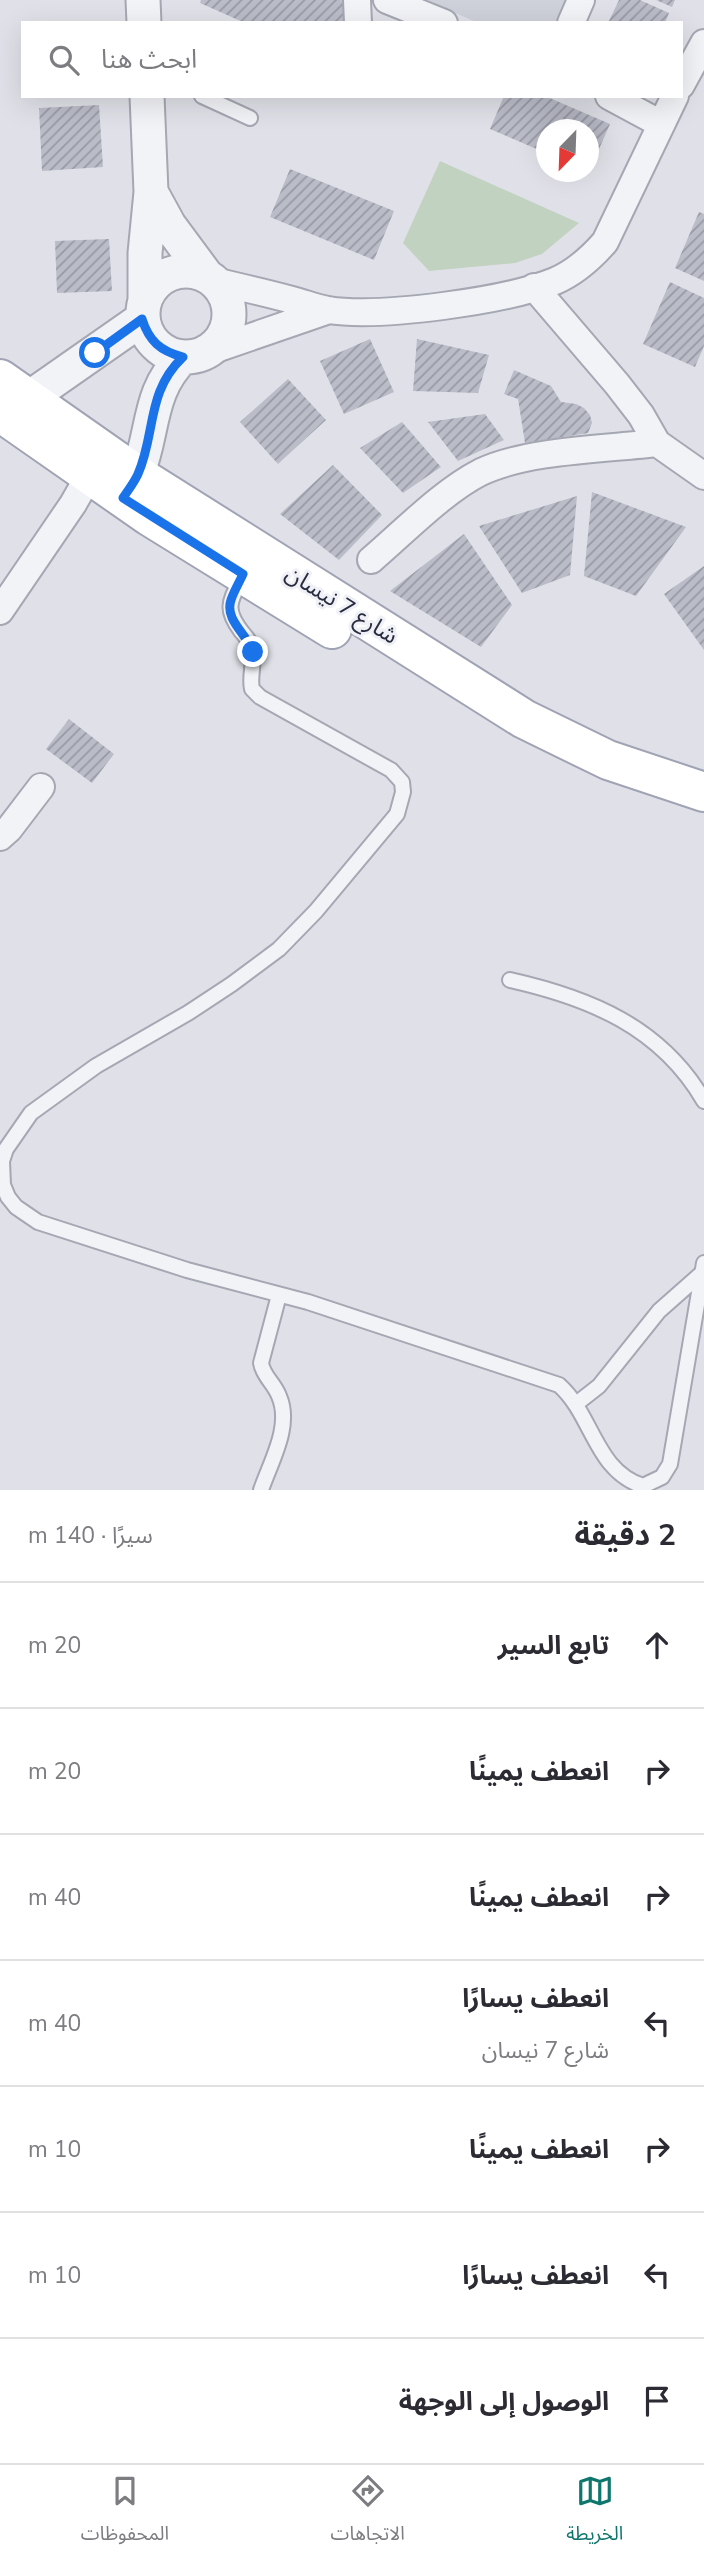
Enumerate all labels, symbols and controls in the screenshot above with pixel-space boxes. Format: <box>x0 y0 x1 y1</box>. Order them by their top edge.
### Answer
search box <box>21 21 683 98</box>
icon: search <box>45 41 83 79</box>
text: ابحث هنا <box>101 42 197 77</box>
north arrow <box>536 119 599 182</box>
route start <box>79 337 110 368</box>
street label: شارع 7 نيسان <box>279 558 404 652</box>
route end <box>237 636 268 667</box>
text: 2 دقيقة <box>574 1515 676 1556</box>
text: سيرًا · 140 m <box>28 1520 153 1551</box>
icon: ahead <box>638 1626 676 1664</box>
text: تابع السير <box>498 1628 609 1663</box>
text: 20 m <box>28 1630 81 1661</box>
icon: right <box>638 1752 676 1790</box>
text: انعطف يمينًا <box>469 1754 609 1789</box>
text: 20 m <box>28 1756 81 1787</box>
icon: right <box>638 1878 676 1916</box>
text: انعطف يمينًا <box>469 1880 609 1915</box>
text: 40 m <box>28 1882 81 1913</box>
text: انعطف يسارًا <box>462 1981 609 2016</box>
icon: left <box>638 2004 676 2042</box>
text: 40 m <box>28 2008 81 2039</box>
text: شارع 7 نيسان <box>482 2035 609 2066</box>
icon: right <box>638 2130 676 2168</box>
text: انعطف يمينًا <box>469 2132 609 2167</box>
text: 10 m <box>28 2134 81 2165</box>
icon: left <box>638 2256 676 2294</box>
text: انعطف يسارًا <box>462 2258 609 2293</box>
text: 10 m <box>28 2260 81 2291</box>
icon: arrive <box>638 2382 676 2420</box>
text: الوصول إلى الوجهة <box>399 2384 609 2419</box>
tab: المحفوظات <box>81 2472 169 2554</box>
tab: الاتجاهات <box>331 2472 405 2554</box>
tab: الخريطة <box>566 2472 623 2554</box>

